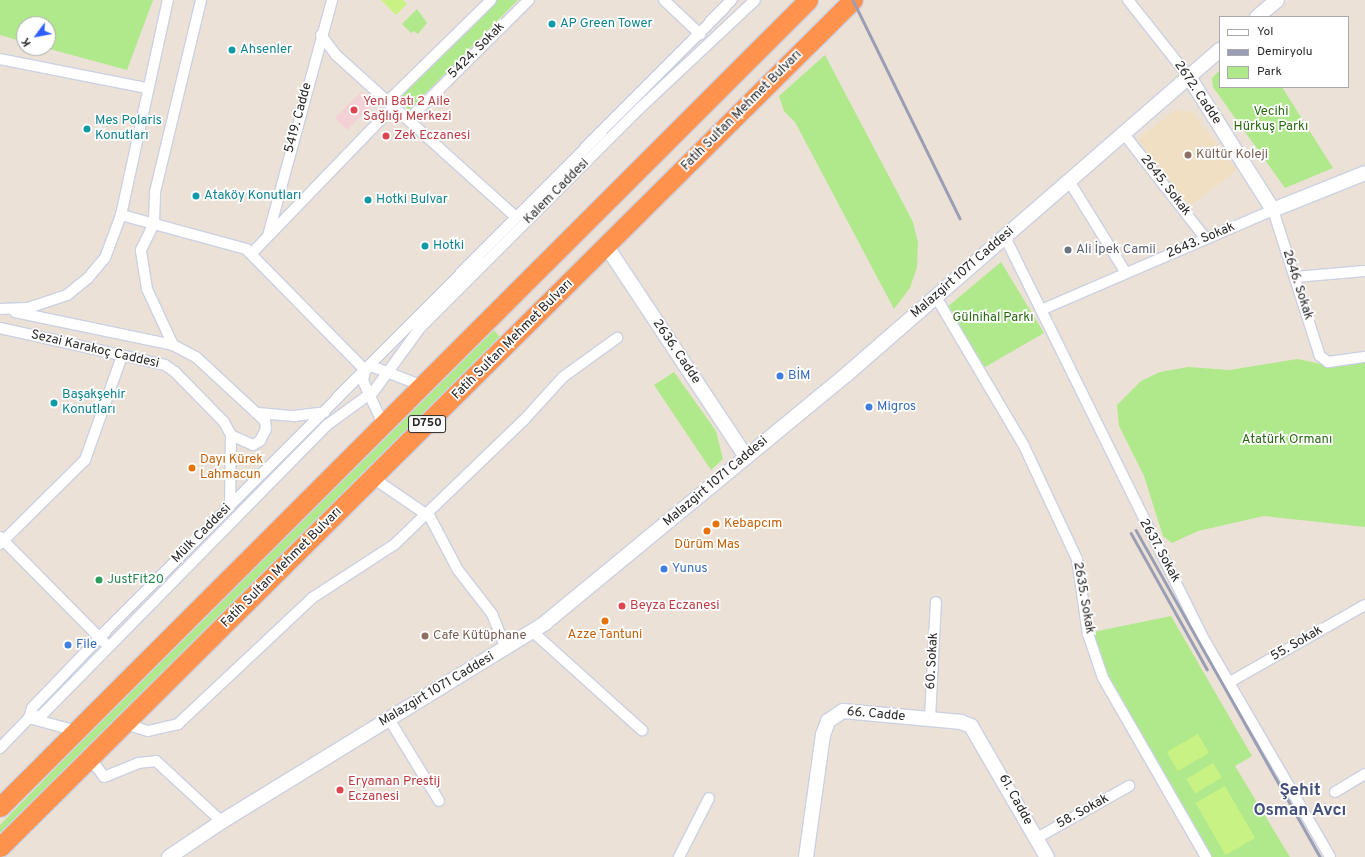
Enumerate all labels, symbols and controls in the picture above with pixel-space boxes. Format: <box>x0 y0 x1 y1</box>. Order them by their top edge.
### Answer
north arrow <box>16 16 56 56</box>
place label: AP Green Tower <box>560 16 653 32</box>
legend <box>1219 16 1349 88</box>
marker: AP Green Tower <box>547 19 557 29</box>
street label: 5424. Sokak <box>446 20 508 82</box>
text: Yol <box>1257 24 1273 40</box>
text: K <box>19 35 35 49</box>
place label: Ahsenler <box>240 42 292 58</box>
text: Demiryolu <box>1257 44 1313 60</box>
marker: Ahsenler <box>227 45 237 55</box>
street label: Fatih Sultan Mehmet Bulvarı <box>679 48 805 174</box>
street label: 2672. Cadde <box>1170 58 1224 128</box>
text: Park <box>1257 64 1282 80</box>
street label: 5419. Cadde <box>282 81 316 155</box>
place label: Yeni Batı 2 Aile Sağlığı Merkezi <box>363 95 452 126</box>
marker: Yeni Batı 2 Aile Sağlığı Merkezi <box>348 104 360 116</box>
park label: Vecihi Hürkuş Parkı <box>1234 105 1308 136</box>
place label: Mes Polaris Konutları <box>95 114 162 145</box>
marker: Mes Polaris Konutları <box>82 124 92 134</box>
place label: Zek Eczanesi <box>394 128 470 144</box>
marker: Zek Eczanesi <box>381 131 391 141</box>
place label: Kültür Koleji <box>1196 147 1268 163</box>
marker: Kültür Koleji <box>1183 150 1193 160</box>
street label: 2645. Sokak <box>1136 152 1194 220</box>
street label: Kalem Caddesi <box>521 156 593 228</box>
place label: Ataköy Konutları <box>204 188 301 204</box>
marker: Ataköy Konutları <box>191 191 201 201</box>
place label: Hotki Bulvar <box>376 192 448 208</box>
marker: Hotki Bulvar <box>363 195 373 205</box>
street label: 2643. Sokak <box>1165 220 1237 262</box>
street label: Malazgirt 1071 Caddesi <box>908 224 1018 322</box>
place label: Hotki <box>433 238 464 254</box>
marker: Hotki <box>420 241 430 251</box>
place label: Ali İpek Camii <box>1076 242 1156 258</box>
marker: Ali İpek Camii <box>1063 245 1073 255</box>
street label: 2646. Sokak <box>1278 248 1316 322</box>
street label: Fatih Sultan Mehmet Bulvarı <box>450 277 576 403</box>
park label: Gülnihal Parkı <box>952 310 1034 326</box>
street label: 2636. Cadde <box>649 317 703 387</box>
street label: Sezai Karakoç Caddesi <box>29 328 161 372</box>
place label: BİM <box>788 368 811 384</box>
marker: BİM <box>775 371 785 381</box>
place label: Başakşehir Konutları <box>62 388 126 419</box>
marker: Başakşehir Konutları <box>49 398 59 408</box>
place label: Migros <box>877 399 916 415</box>
marker: Migros <box>864 402 874 412</box>
road number: D750 <box>408 414 446 434</box>
park label: Atatürk Ormanı <box>1242 432 1332 448</box>
street label: Malazgirt 1071 Caddesi <box>661 434 771 530</box>
place label: Dayı Kürek Lahmacun <box>200 453 263 484</box>
marker: Dayı Kürek Lahmacun <box>187 463 197 473</box>
street label: Mülk Caddesi <box>169 501 235 567</box>
street label: Fatih Sultan Mehmet Bulvarı <box>219 505 345 631</box>
place label: Kebapcım <box>724 516 782 532</box>
street label: 2637. Sokak <box>1135 517 1183 585</box>
marker: Kebapcım <box>711 519 721 529</box>
marker: Dürüm Mas <box>702 526 712 536</box>
place label: Dürüm Mas <box>674 537 740 553</box>
place label: Yunus <box>672 561 708 577</box>
street label: 2635. Sokak <box>1069 561 1097 635</box>
marker: Yunus <box>659 564 669 574</box>
place label: JustFit20 <box>107 572 164 588</box>
marker: JustFit20 <box>94 575 104 585</box>
place label: Beyza Eczanesi <box>630 598 720 614</box>
marker: Beyza Eczanesi <box>617 601 627 611</box>
marker: Azze Tantuni <box>600 616 610 626</box>
street label: 55. Sokak <box>1268 623 1326 665</box>
place label: Azze Tantuni <box>567 627 643 643</box>
place label: Cafe Kütüphane <box>433 628 527 644</box>
marker: Cafe Kütüphane <box>420 631 430 641</box>
street label: 60. Sokak <box>924 632 942 690</box>
place label: File <box>76 637 97 653</box>
marker: File <box>63 640 73 650</box>
street label: Malazgirt 1071 Caddesi <box>377 649 497 731</box>
street label: 66. Cadde <box>846 705 906 725</box>
street label: 61. Cadde <box>995 772 1035 828</box>
place label: Eryaman Prestij Eczanesi <box>348 775 440 806</box>
district label: Şehit Osman Avcı <box>1253 782 1347 822</box>
marker: Eryaman Prestij Eczanesi <box>335 785 345 795</box>
street label: 58. Sokak <box>1054 791 1112 833</box>

